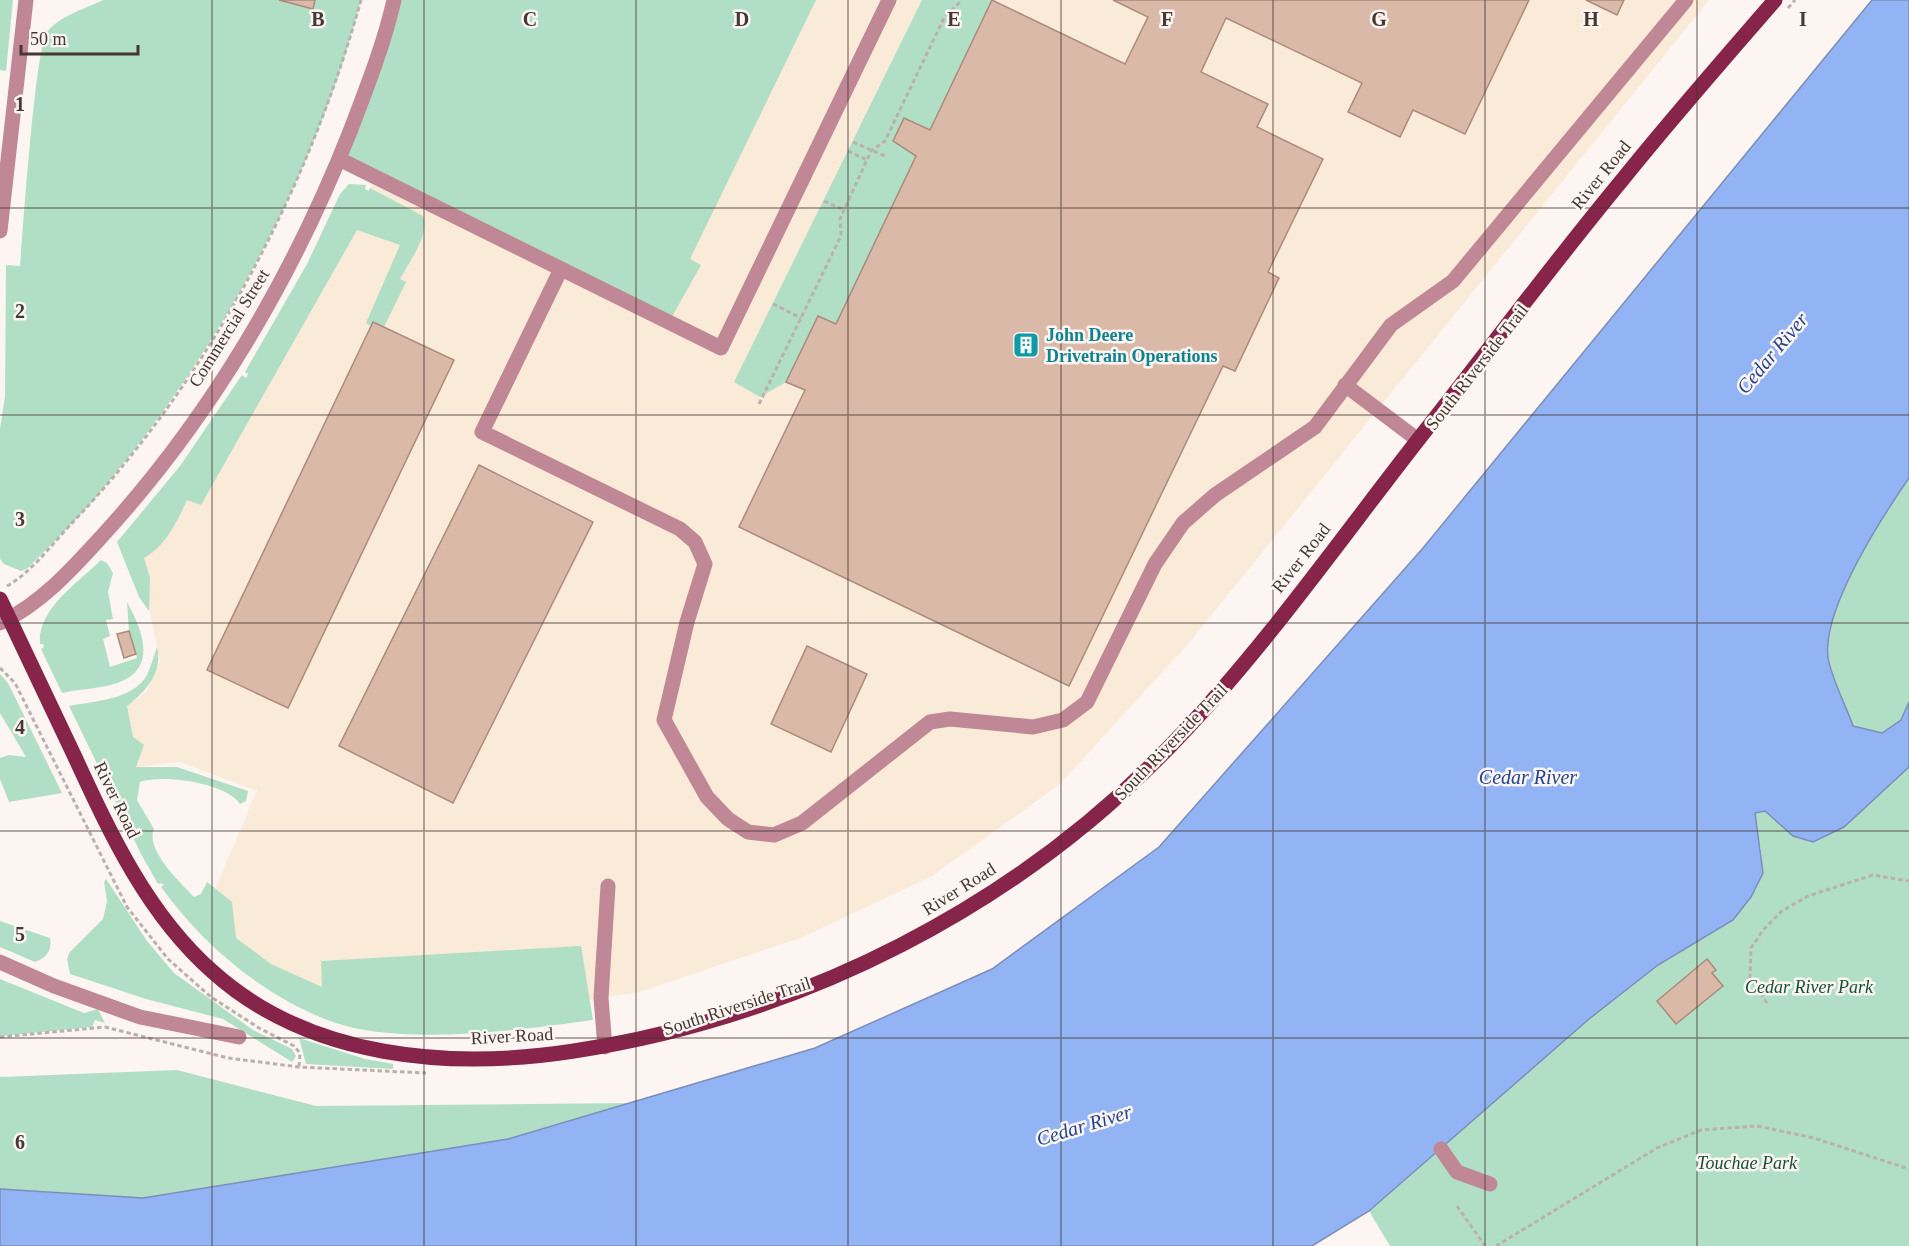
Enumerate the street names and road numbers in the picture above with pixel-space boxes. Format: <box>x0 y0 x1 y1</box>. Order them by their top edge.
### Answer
street label: River Road <box>1567 137 1635 213</box>
street label: Commercial Street <box>185 265 273 391</box>
street label: South Riverside Trail <box>1422 300 1532 434</box>
street label: River Road <box>1268 519 1334 597</box>
street label: South Riverside Trail <box>1110 680 1232 804</box>
street label: River Road <box>90 759 144 841</box>
street label: River Road <box>919 859 999 919</box>
street label: South Riverside Trail <box>661 973 813 1039</box>
street label: River Road <box>470 1024 554 1048</box>

